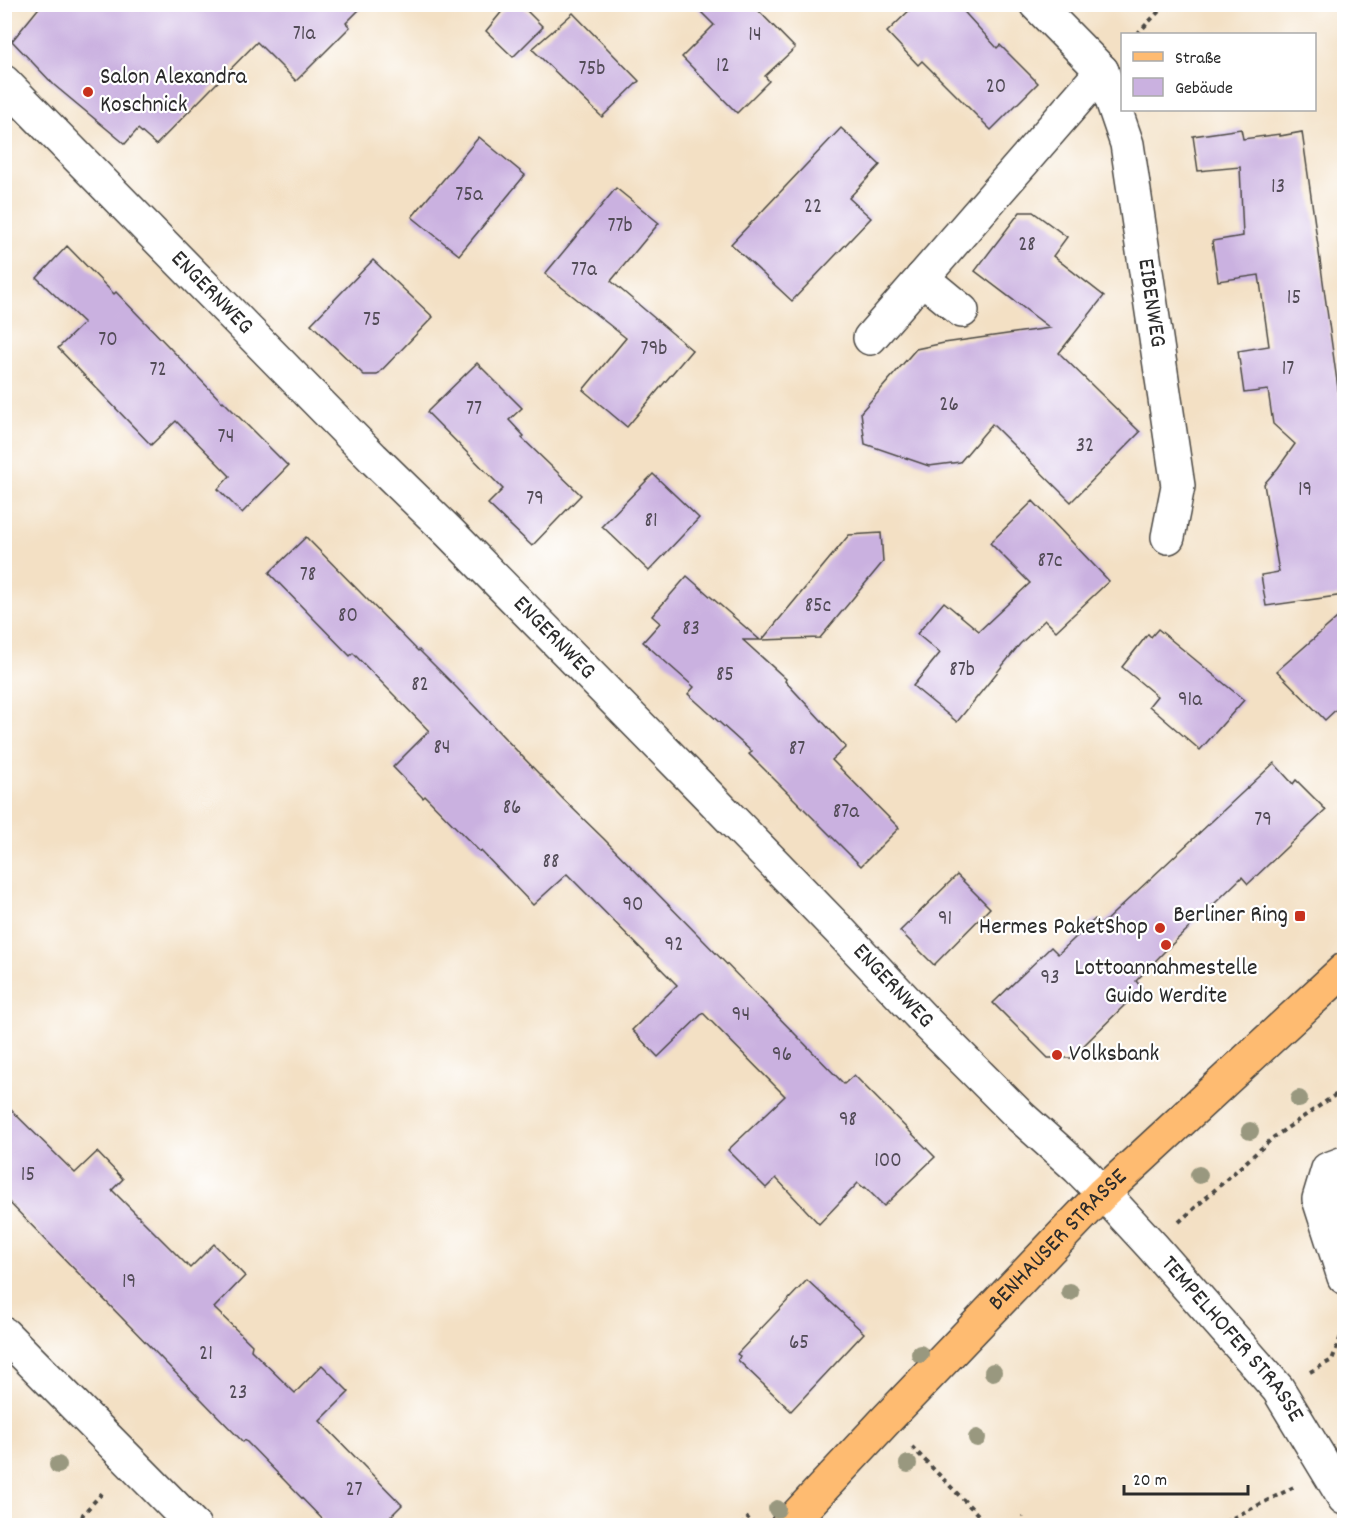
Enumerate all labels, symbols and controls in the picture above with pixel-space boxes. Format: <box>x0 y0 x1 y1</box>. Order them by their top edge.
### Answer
house number: 71a <box>293 20 316 50</box>
house number: 14 <box>748 21 762 51</box>
legend <box>1121 33 1316 111</box>
text: Straße <box>1175 47 1221 72</box>
house number: 12 <box>716 52 730 82</box>
house number: 75b <box>579 55 605 85</box>
place label: Salon Alexandra Koschnick <box>100 61 248 123</box>
house number: 20 <box>986 73 1006 103</box>
text: Gebäude <box>1175 77 1233 102</box>
marker: Salon Alexandra Koschnick <box>81 85 95 99</box>
house number: 13 <box>1271 173 1285 203</box>
house number: 75a <box>455 181 484 211</box>
house number: 22 <box>804 193 822 223</box>
house number: 77b <box>607 212 633 242</box>
house number: 28 <box>1018 231 1036 261</box>
street label: ENGERNWEG <box>162 243 261 343</box>
house number: 77a <box>571 256 598 286</box>
street label: EIBENWEG <box>1127 256 1174 350</box>
house number: 15 <box>1287 284 1301 314</box>
house number: 75 <box>363 306 381 336</box>
house number: 70 <box>98 326 118 356</box>
house number: 79b <box>641 335 667 365</box>
house number: 17 <box>1282 355 1294 385</box>
house number: 72 <box>149 356 167 386</box>
house number: 26 <box>939 391 959 421</box>
house number: 77 <box>466 395 482 425</box>
house number: 74 <box>218 423 234 453</box>
house number: 32 <box>1076 432 1094 462</box>
house number: 19 <box>1298 476 1312 506</box>
house number: 79 <box>526 485 544 515</box>
house number: 81 <box>644 507 658 537</box>
house number: 87c <box>1038 547 1062 577</box>
house number: 78 <box>300 561 316 591</box>
street label: ENGERNWEG <box>504 589 603 688</box>
house number: 85c <box>805 592 831 622</box>
house number: 80 <box>338 602 358 632</box>
house number: 83 <box>682 615 700 645</box>
house number: 87b <box>949 656 975 686</box>
house number: 85 <box>716 661 734 691</box>
house number: 82 <box>411 671 429 701</box>
house number: 91a <box>1178 686 1203 716</box>
house number: 84 <box>433 734 451 764</box>
house number: 87 <box>789 735 805 765</box>
house number: 86 <box>503 794 521 824</box>
house number: 87a <box>833 798 860 828</box>
house number: 79 <box>1254 806 1272 836</box>
house number: 88 <box>543 848 559 878</box>
house number: 90 <box>622 891 644 921</box>
place label: Berliner Ring <box>1173 899 1288 933</box>
house number: 91 <box>938 905 952 935</box>
marker: Berliner Ring <box>1293 909 1307 923</box>
place label: Hermes PaketShop <box>979 911 1148 945</box>
marker: Hermes PaketShop <box>1153 921 1167 935</box>
house number: 92 <box>665 931 683 961</box>
street label: ENGERNWEG <box>844 936 941 1037</box>
marker: Lottoannahmestelle Guido Werdite <box>1159 938 1173 952</box>
place label: Lottoannahmestelle Guido Werdite <box>1074 952 1258 1014</box>
house number: 93 <box>1041 964 1059 994</box>
house number: 94 <box>732 1001 750 1031</box>
place label: Volksbank <box>1069 1038 1159 1072</box>
house number: 96 <box>772 1041 792 1071</box>
marker: Volksbank <box>1050 1048 1064 1062</box>
house number: 98 <box>839 1106 857 1136</box>
house number: 100 <box>874 1147 902 1177</box>
house number: 15 <box>21 1161 35 1191</box>
street label: BENHAUSER STRASSE <box>981 1161 1135 1319</box>
street label: TEMPELHOFER STRASSE <box>1152 1249 1311 1429</box>
house number: 19 <box>122 1268 136 1298</box>
house number: 65 <box>789 1329 809 1359</box>
house number: 21 <box>199 1340 213 1370</box>
house number: 23 <box>229 1379 247 1409</box>
scale bar <box>1124 1458 1248 1496</box>
text: 20 m <box>1133 1469 1167 1494</box>
house number: 27 <box>345 1476 363 1506</box>

